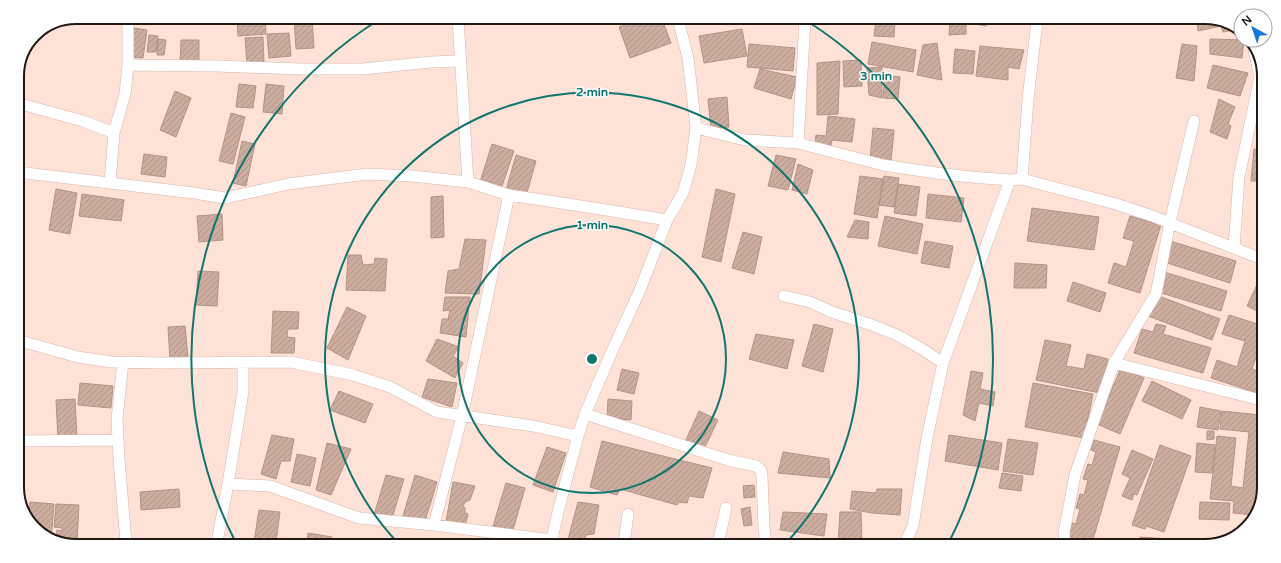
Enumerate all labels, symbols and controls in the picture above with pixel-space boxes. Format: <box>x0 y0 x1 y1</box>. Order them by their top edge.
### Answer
north arrow <box>1233 8 1273 48</box>
text: N <box>1239 13 1254 29</box>
text: 3 min <box>860 69 892 83</box>
text: 2 min <box>576 85 608 99</box>
text: 1 min <box>576 218 608 232</box>
centre of rings <box>585 352 599 366</box>

